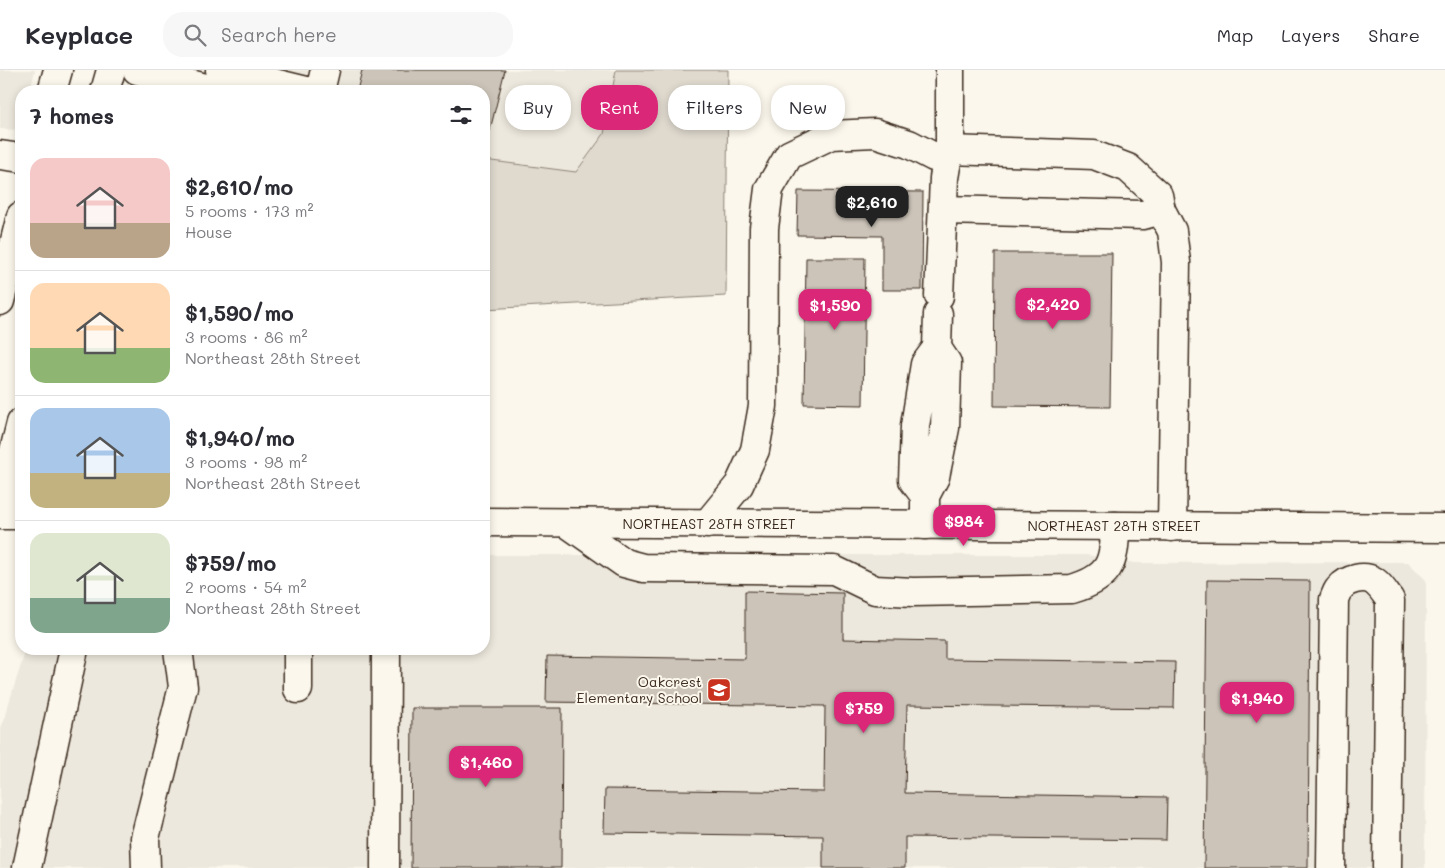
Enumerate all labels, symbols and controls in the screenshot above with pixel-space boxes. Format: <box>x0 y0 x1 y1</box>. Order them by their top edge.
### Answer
search box <box>163 12 513 57</box>
text: Keyplace <box>25 19 133 50</box>
icon: search <box>181 21 209 49</box>
text: Search here <box>221 22 337 47</box>
text: Map <box>1217 23 1253 47</box>
text: Layers <box>1281 23 1340 47</box>
text: Share <box>1368 23 1420 47</box>
chip: Buy <box>505 85 571 130</box>
chip: Rent <box>581 85 658 130</box>
chip: Filters <box>668 85 761 130</box>
chip: New <box>771 85 845 130</box>
icon: filters <box>447 101 475 129</box>
text: 7 homes <box>30 102 114 129</box>
text: $2,610/mo <box>185 173 293 200</box>
icon: home <box>70 178 130 238</box>
pin: $2,610 <box>831 186 913 228</box>
text: $2,610 <box>847 191 897 212</box>
text: 5 rooms · 173 m² <box>185 200 314 221</box>
text: House <box>185 221 232 242</box>
pin: $1,590 <box>794 288 876 331</box>
pin: $2,420 <box>1012 288 1094 330</box>
text: $2,420 <box>1026 293 1080 314</box>
text: $1,590 <box>809 294 861 315</box>
text: $1,590/mo <box>185 299 294 326</box>
icon: home <box>70 303 130 363</box>
text: 3 rooms · 86 m² <box>185 326 308 347</box>
text: Northeast 28th Street <box>185 347 361 368</box>
text: $1,940/mo <box>185 424 295 451</box>
icon: home <box>70 428 130 488</box>
text: 3 rooms · 98 m² <box>185 451 307 472</box>
text: Northeast 28th Street <box>185 472 361 493</box>
pin: $984 <box>934 504 994 547</box>
text: $984 <box>944 510 984 531</box>
street label: NORTHEAST 28TH STREET <box>622 514 796 533</box>
street label: NORTHEAST 28TH STREET <box>1027 516 1201 535</box>
text: $759/mo <box>185 549 276 576</box>
icon: home <box>70 553 130 613</box>
text: 2 rooms · 54 m² <box>185 576 306 597</box>
text: Northeast 28th Street <box>185 597 361 618</box>
place label: Oakcrest Elementary School <box>576 672 702 707</box>
school or university icon: Oakcrest Elementary School <box>706 677 732 703</box>
pin: $1,940 <box>1216 682 1298 724</box>
text: $1,940 <box>1231 687 1283 708</box>
pin: $759 <box>834 692 894 734</box>
text: $759 <box>845 697 883 718</box>
pin: $1,460 <box>445 746 527 788</box>
text: $1,460 <box>460 751 512 772</box>

